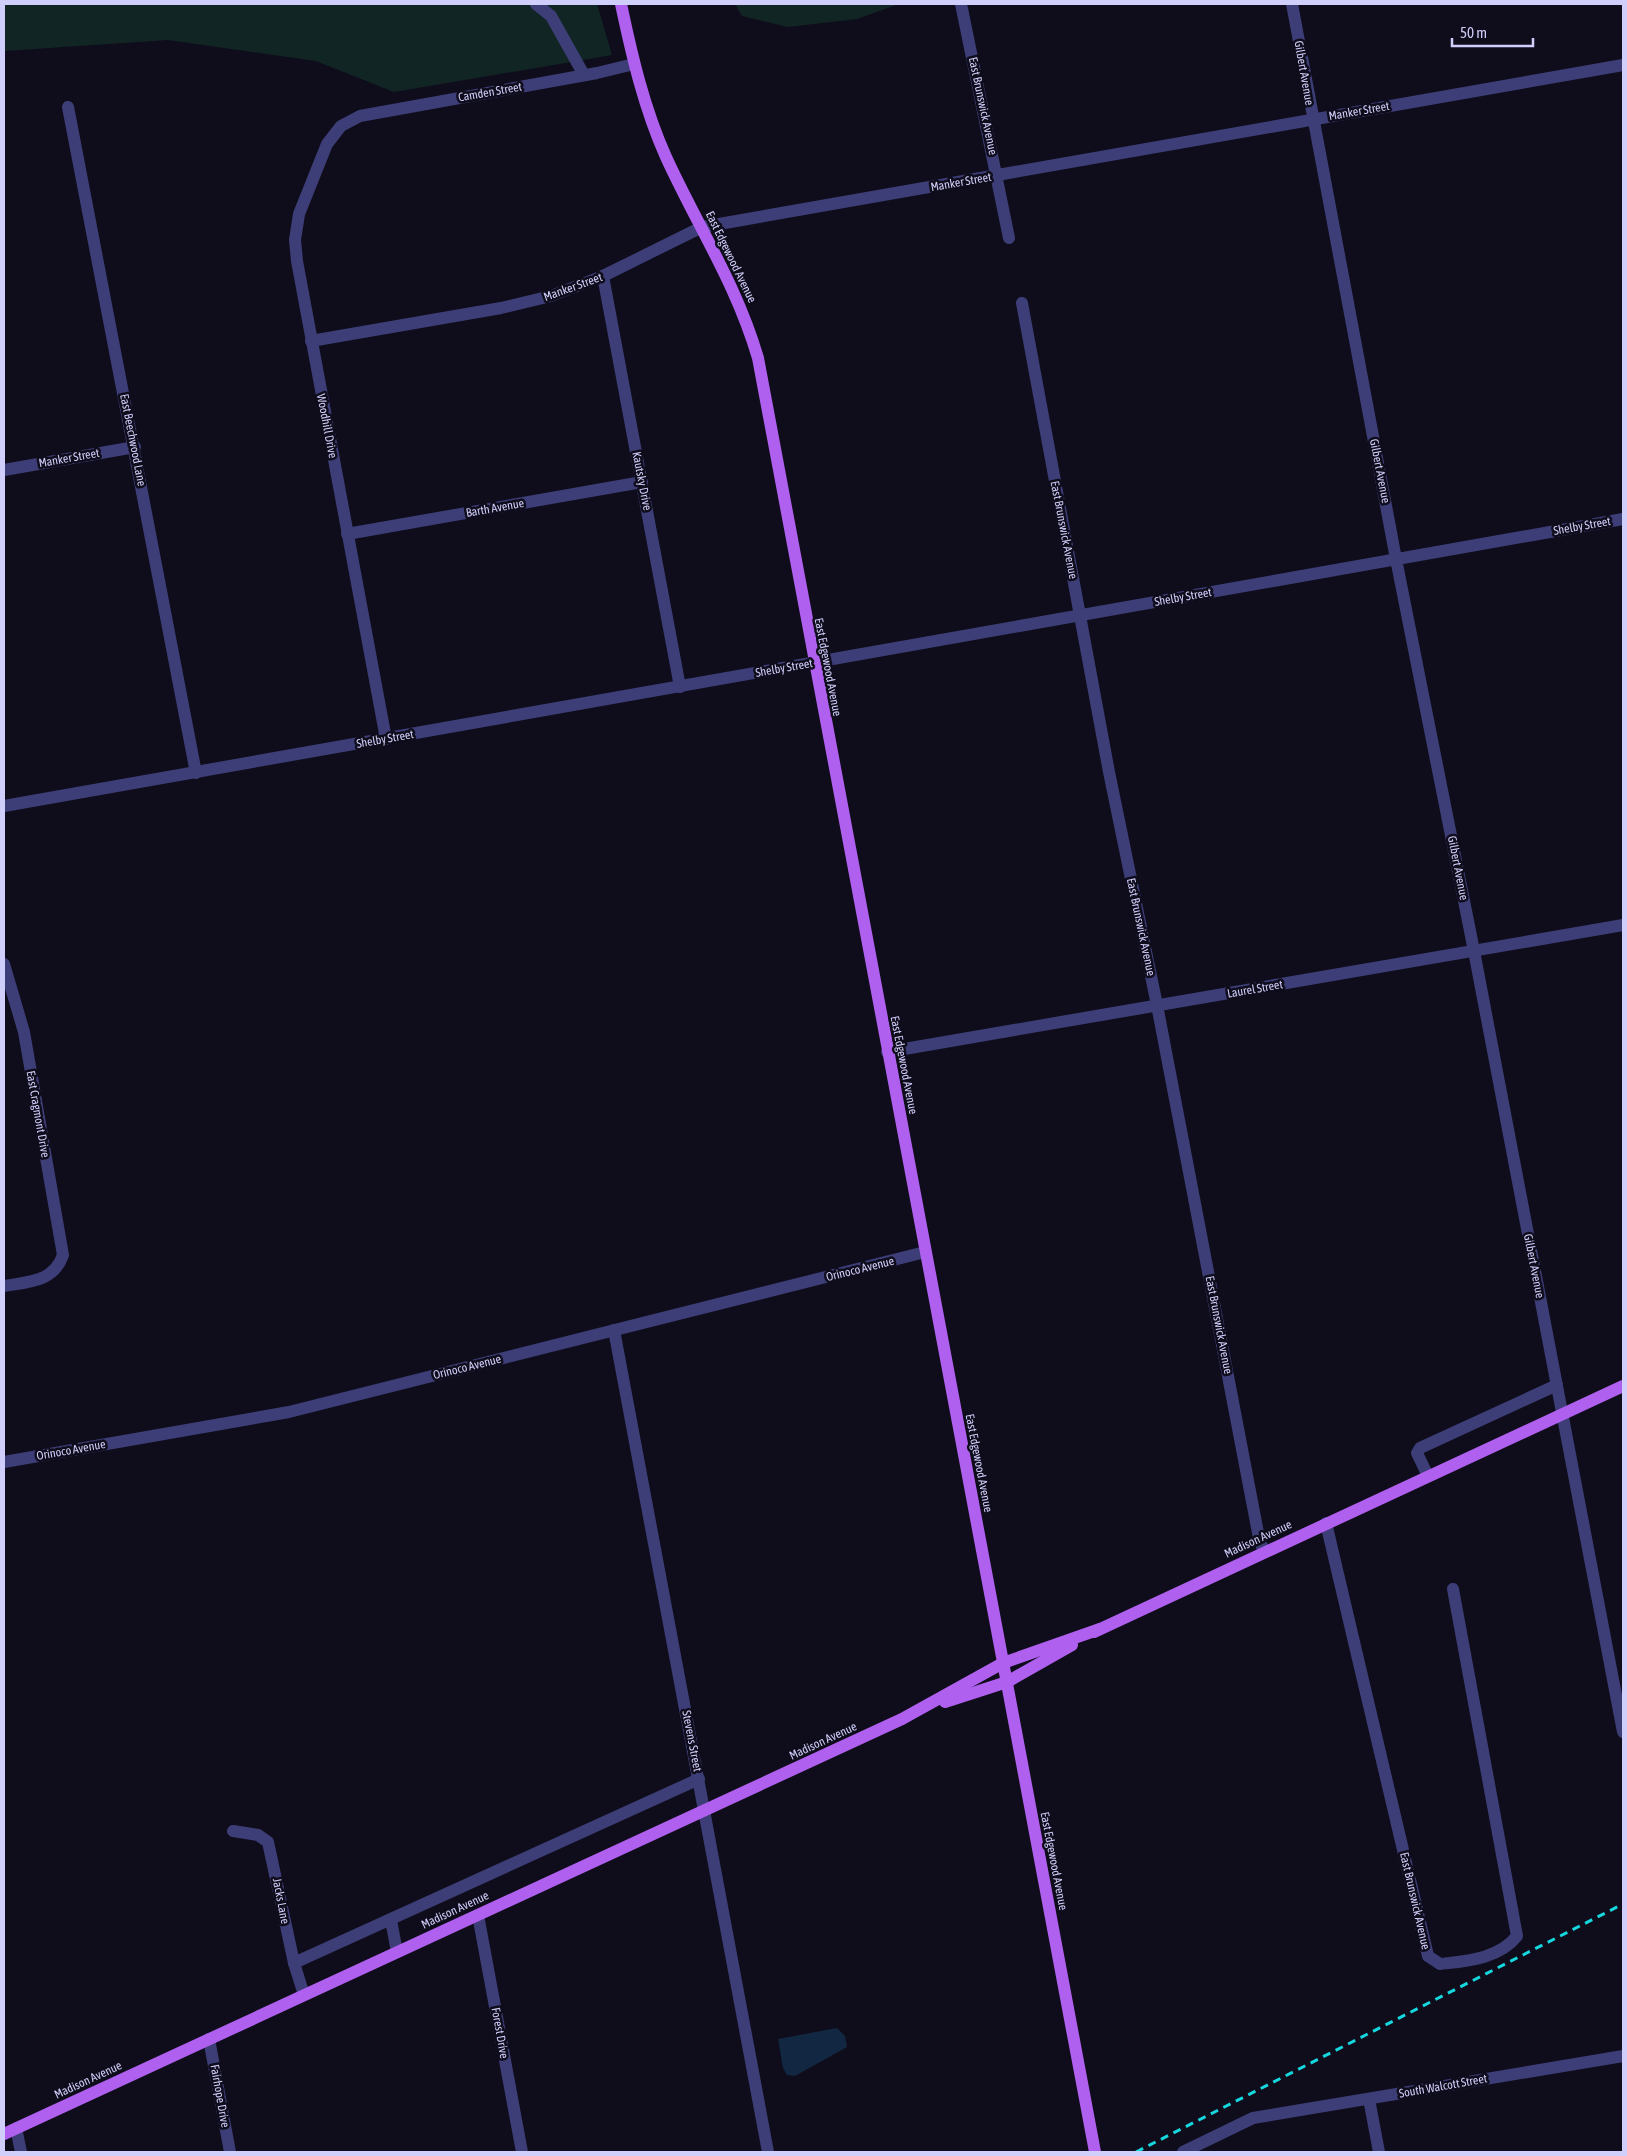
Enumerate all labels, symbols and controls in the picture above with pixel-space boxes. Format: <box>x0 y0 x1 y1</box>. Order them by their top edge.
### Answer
scale bar <box>1452 15 1533 47</box>
text: 50 m <box>1460 24 1487 41</box>
street label: Gilbert Avenue <box>1291 40 1317 106</box>
street label: East Brunswick Avenue <box>966 56 1000 156</box>
street label: Camden Street <box>457 79 524 104</box>
street label: Manker Street <box>1328 99 1391 123</box>
street label: Manker Street <box>930 170 993 194</box>
street label: East Edgewood Avenue <box>703 209 759 305</box>
street label: Manker Street <box>542 270 605 304</box>
street label: East Beechwood Lane <box>117 393 149 487</box>
street label: Woodhill Drive <box>314 393 340 459</box>
street label: Gilbert Avenue <box>1367 438 1393 504</box>
street label: Manker Street <box>38 446 101 470</box>
street label: Kautsky Drive <box>629 450 655 512</box>
street label: East Brunswick Avenue <box>1048 480 1080 580</box>
street label: Barth Avenue <box>465 496 525 520</box>
street label: Shelby Street <box>1552 514 1612 538</box>
street label: Shelby Street <box>1153 585 1213 609</box>
street label: East Edgewood Avenue <box>812 617 844 717</box>
street label: Shelby Street <box>754 656 814 680</box>
street label: Shelby Street <box>355 727 415 751</box>
street label: Gilbert Avenue <box>1445 835 1471 901</box>
street label: East Brunswick Avenue <box>1124 877 1158 977</box>
street label: Laurel Street <box>1226 977 1284 1001</box>
street label: East Edgewood Avenue <box>888 1015 920 1115</box>
street label: East Cragmont Drive <box>23 1069 53 1159</box>
street label: Gilbert Avenue <box>1521 1233 1547 1299</box>
street label: Orinoco Avenue <box>824 1254 896 1284</box>
street label: East Brunswick Avenue <box>1203 1275 1235 1375</box>
street label: Orinoco Avenue <box>431 1352 503 1382</box>
street label: East Edgewood Avenue <box>963 1413 995 1513</box>
street label: Orinoco Avenue <box>35 1437 107 1463</box>
street label: Madison Avenue <box>1222 1517 1294 1561</box>
street label: Stevens Street <box>679 1709 705 1773</box>
street label: Madison Avenue <box>787 1719 859 1763</box>
street label: East Edgewood Avenue <box>1038 1811 1070 1911</box>
street label: East Brunswick Avenue <box>1397 1851 1433 1951</box>
street label: Jacks Lane <box>270 1877 292 1925</box>
street label: Madison Avenue <box>419 1888 491 1932</box>
street label: Forest Drive <box>489 2006 511 2060</box>
street label: Madison Avenue <box>52 2058 124 2102</box>
street label: Fairhope Drive <box>208 2063 232 2129</box>
street label: South Walcott Street <box>1398 2071 1489 2101</box>

